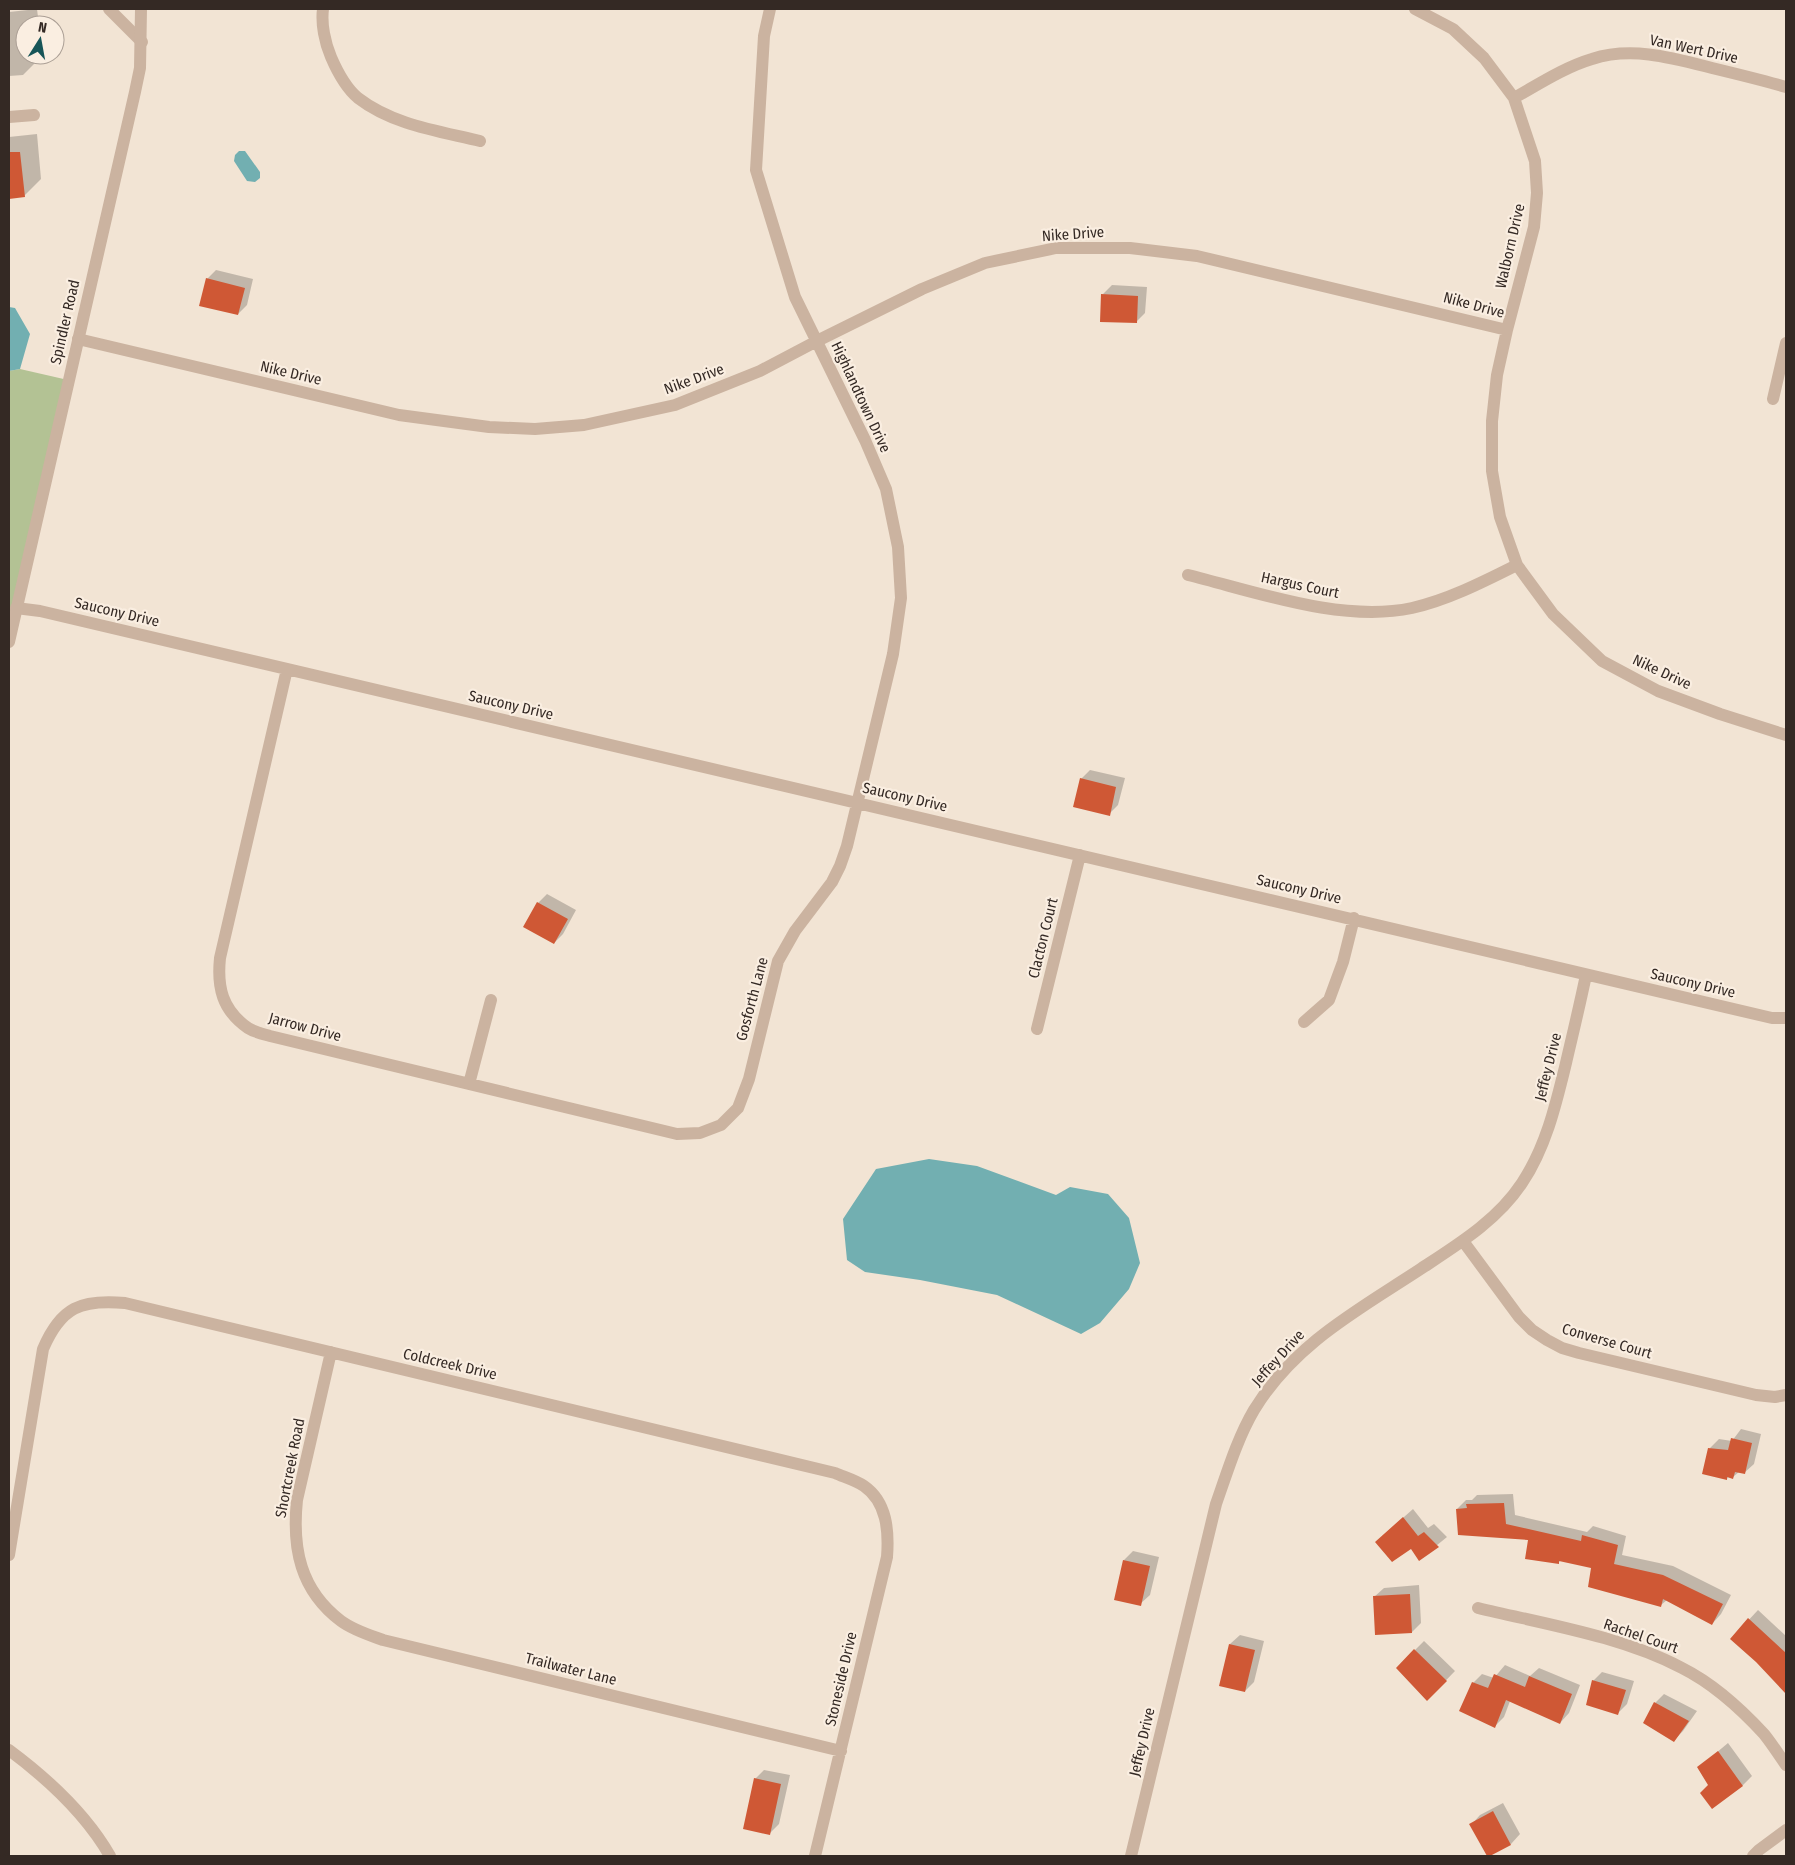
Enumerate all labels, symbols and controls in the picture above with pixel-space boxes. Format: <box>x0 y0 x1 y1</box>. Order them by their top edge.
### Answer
north arrow <box>15 15 65 65</box>
text: N <box>37 19 48 37</box>
street label: Van Wert Drive <box>1648 31 1740 67</box>
street label: Walborn Drive <box>1492 202 1528 290</box>
street label: Nike Drive <box>1041 223 1105 245</box>
street label: Spindler Road <box>47 278 83 366</box>
street label: Nike Drive <box>1442 288 1506 322</box>
street label: Highlandtown Drive <box>827 339 895 455</box>
street label: Nike Drive <box>259 357 323 389</box>
street label: Nike Drive <box>662 360 726 398</box>
street label: Hargus Court <box>1259 568 1341 602</box>
street label: Saucony Drive <box>73 594 161 630</box>
street label: Nike Drive <box>1630 651 1694 693</box>
street label: Saucony Drive <box>467 687 555 723</box>
street label: Saucony Drive <box>861 779 949 815</box>
street label: Saucony Drive <box>1255 871 1343 907</box>
street label: Clacton Court <box>1024 896 1062 980</box>
street label: Gosforth Lane <box>732 955 772 1043</box>
street label: Saucony Drive <box>1649 965 1737 1001</box>
street label: Jarrow Drive <box>267 1009 343 1045</box>
street label: Jeffey Drive <box>1531 1031 1565 1103</box>
street label: Converse Court <box>1560 1320 1654 1362</box>
street label: Jeffey Drive <box>1248 1326 1308 1390</box>
street label: Coldcreek Drive <box>401 1344 499 1384</box>
street label: Shortcreek Road <box>272 1417 308 1519</box>
street label: Rachel Court <box>1601 1615 1681 1657</box>
street label: Stoneside Drive <box>821 1630 861 1728</box>
street label: Trailwater Lane <box>524 1649 618 1689</box>
street label: Jeffey Drive <box>1125 1706 1159 1778</box>

